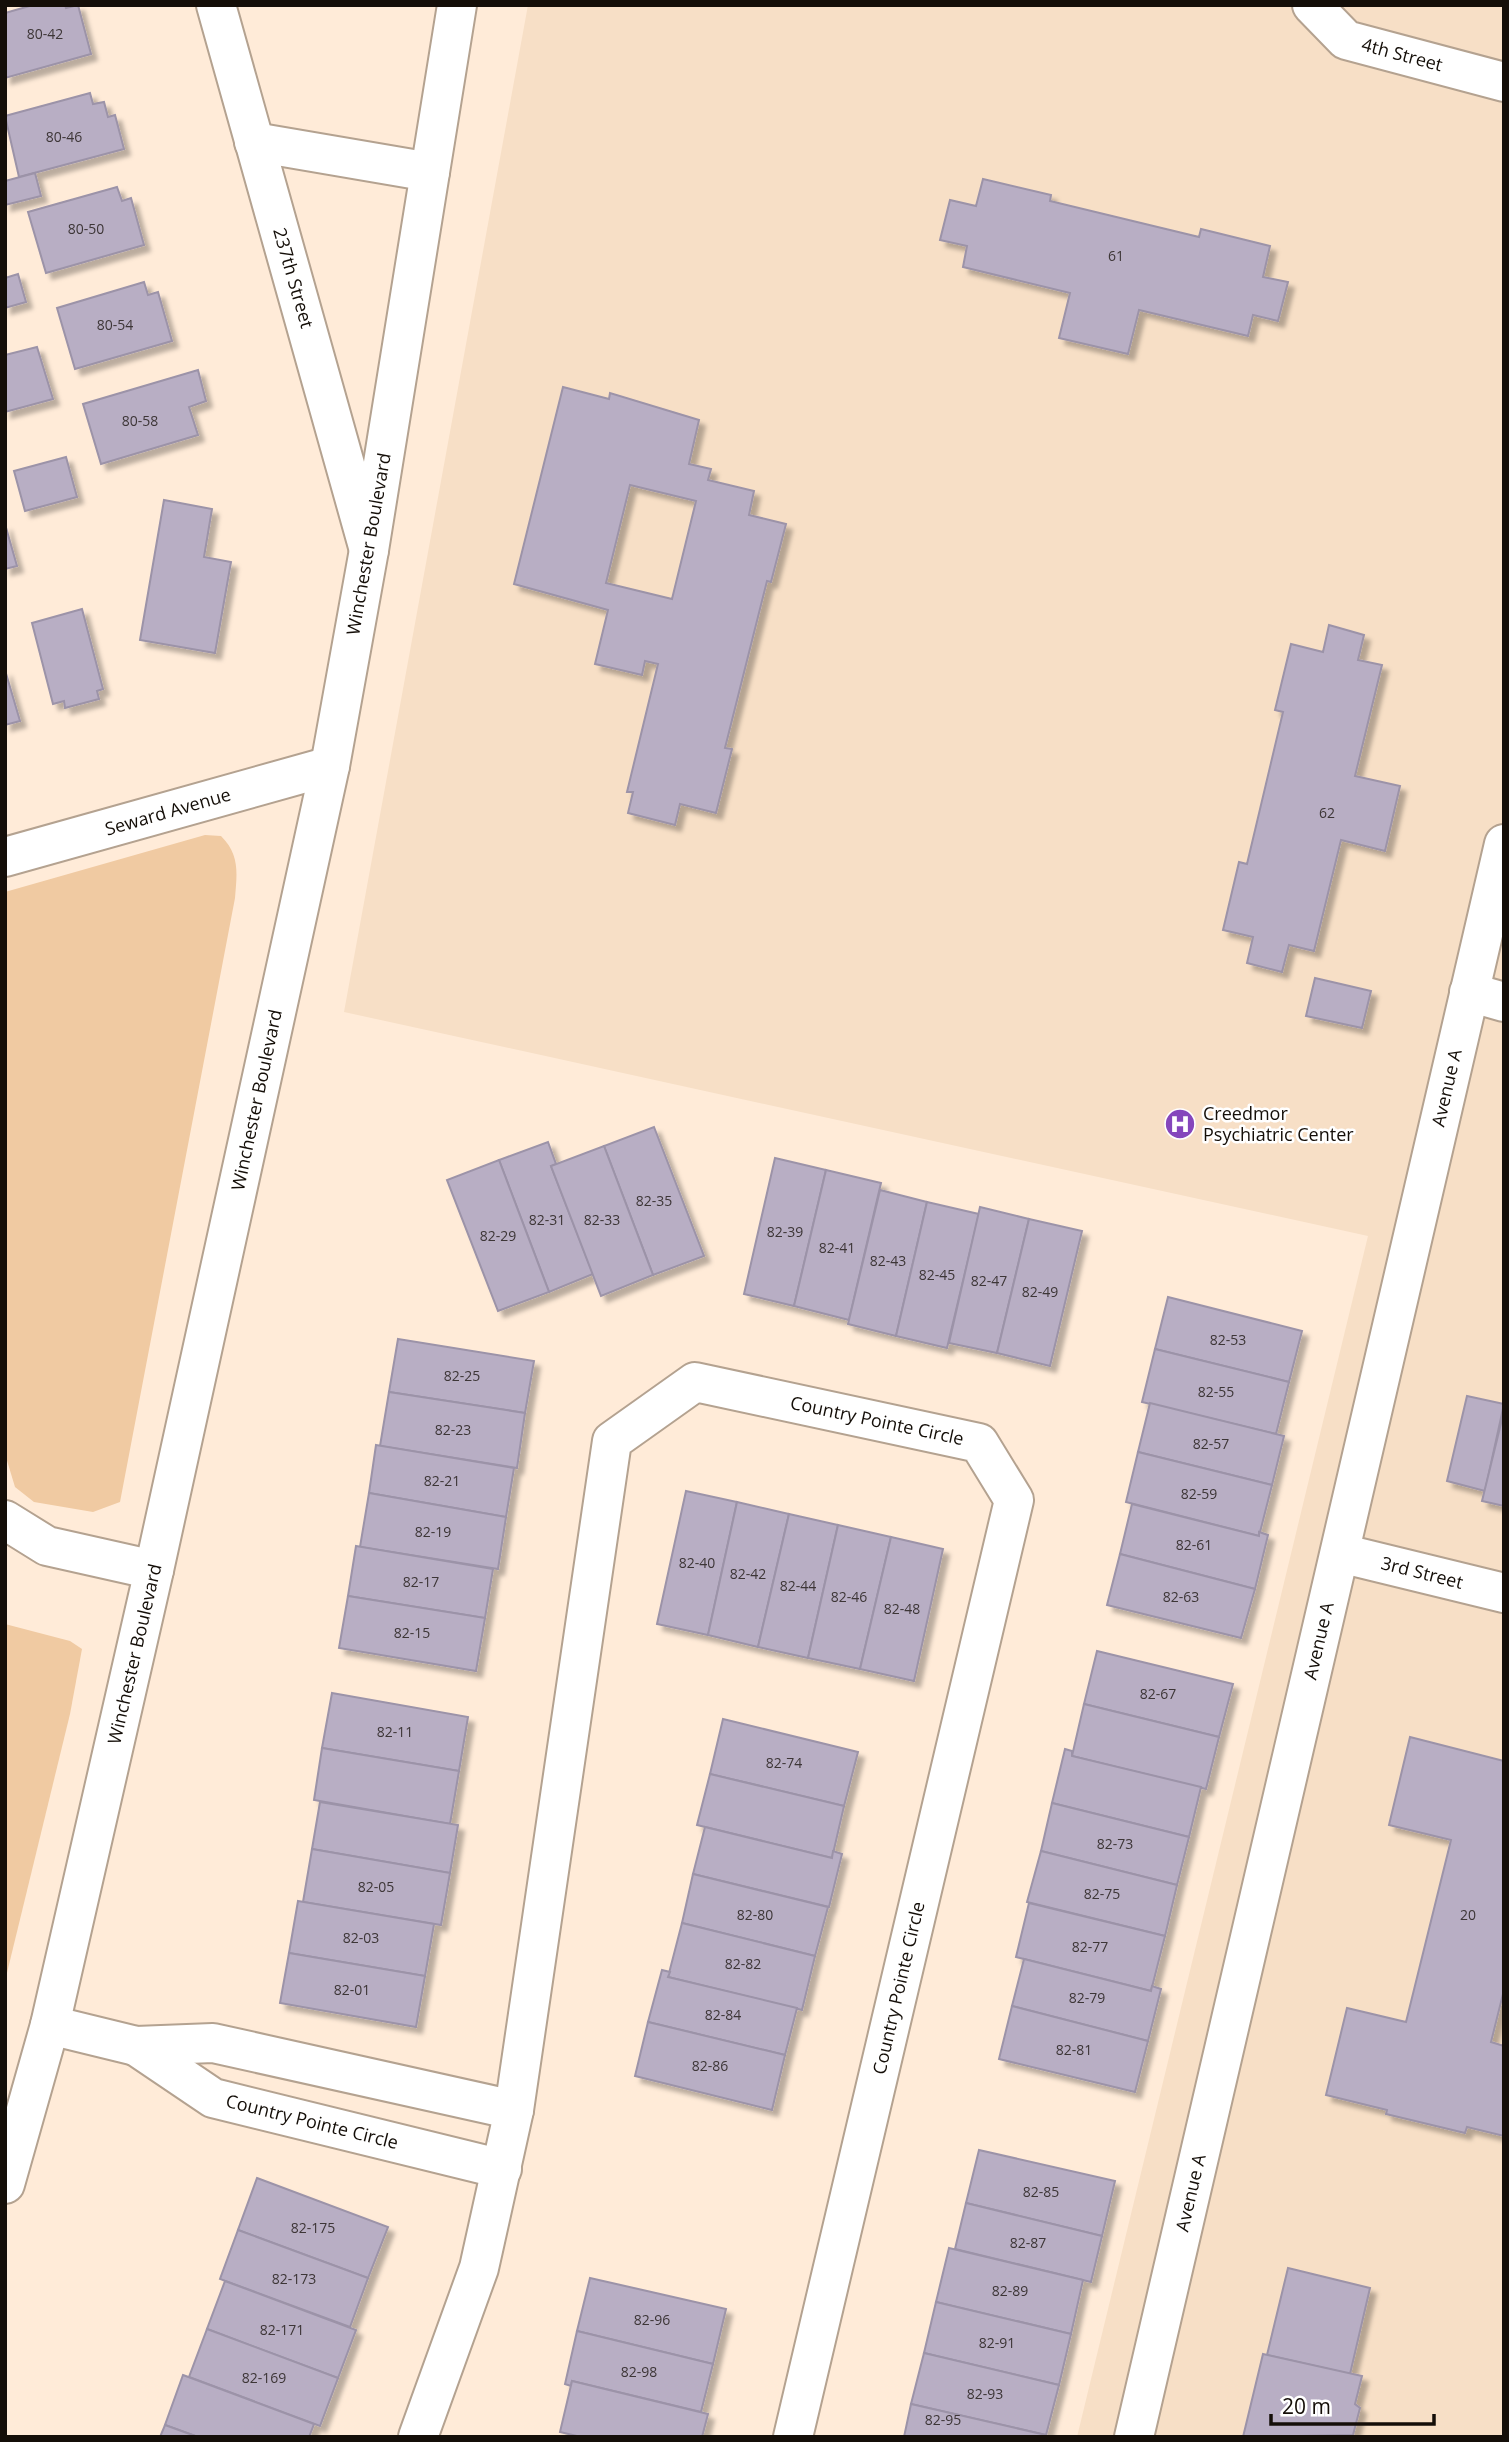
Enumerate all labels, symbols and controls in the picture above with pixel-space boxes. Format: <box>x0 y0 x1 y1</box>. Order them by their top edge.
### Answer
house number: 80-42 <box>27 24 63 43</box>
street label: 4th Street <box>1359 32 1445 76</box>
house number: 80-46 <box>46 127 82 146</box>
house number: 80-50 <box>68 219 104 238</box>
street label: 237th Street <box>268 225 320 331</box>
house number: 61 <box>1108 246 1124 265</box>
house number: 80-54 <box>97 315 133 334</box>
house number: 80-58 <box>122 411 158 430</box>
street label: Winchester Boulevard <box>340 451 396 637</box>
street label: Seward Avenue <box>102 782 233 840</box>
house number: 62 <box>1319 803 1335 822</box>
street label: Winchester Boulevard <box>225 1007 287 1193</box>
street label: Avenue A <box>1425 1046 1467 1129</box>
place label: Creedmor Psychiatric Center <box>1203 1101 1354 1146</box>
hospital icon: Creedmor Psychiatric Center <box>1163 1107 1197 1141</box>
house number: 82-35 <box>636 1191 672 1210</box>
house number: 82-31 <box>529 1210 565 1229</box>
house number: 82-33 <box>584 1210 620 1229</box>
house number: 82-39 <box>767 1222 803 1241</box>
house number: 82-29 <box>480 1226 516 1245</box>
house number: 82-41 <box>819 1238 855 1257</box>
house number: 82-43 <box>870 1251 906 1270</box>
house number: 82-45 <box>919 1265 955 1284</box>
house number: 82-47 <box>971 1271 1007 1290</box>
house number: 82-49 <box>1022 1282 1058 1301</box>
house number: 82-53 <box>1210 1330 1246 1349</box>
house number: 82-25 <box>444 1366 480 1385</box>
house number: 82-55 <box>1198 1382 1234 1401</box>
street label: Country Pointe Circle <box>788 1390 966 1450</box>
house number: 82-23 <box>435 1420 471 1439</box>
house number: 82-57 <box>1193 1434 1229 1453</box>
house number: 82-21 <box>424 1471 460 1490</box>
house number: 82-59 <box>1181 1484 1217 1503</box>
house number: 82-19 <box>415 1522 451 1541</box>
house number: 82-61 <box>1176 1535 1212 1554</box>
street label: 3rd Street <box>1379 1550 1466 1594</box>
house number: 82-40 <box>679 1553 715 1572</box>
street label: Winchester Boulevard <box>102 1561 166 1746</box>
house number: 82-42 <box>730 1564 766 1583</box>
house number: 82-17 <box>403 1572 439 1591</box>
house number: 82-44 <box>780 1576 816 1595</box>
house number: 82-46 <box>831 1587 867 1606</box>
house number: 82-63 <box>1163 1587 1199 1606</box>
house number: 82-48 <box>884 1599 920 1618</box>
street label: Avenue A <box>1297 1599 1339 1682</box>
house number: 82-15 <box>394 1623 430 1642</box>
house number: 82-67 <box>1140 1684 1176 1703</box>
house number: 82-11 <box>377 1722 413 1741</box>
house number: 82-74 <box>766 1753 802 1772</box>
house number: 82-73 <box>1097 1834 1133 1853</box>
house number: 82-05 <box>358 1877 394 1896</box>
house number: 82-75 <box>1084 1884 1120 1903</box>
street label: Country Pointe Circle <box>866 1899 930 2077</box>
house number: 82-80 <box>737 1905 773 1924</box>
house number: 20 <box>1460 1905 1476 1924</box>
house number: 82-03 <box>343 1928 379 1947</box>
house number: 82-77 <box>1072 1937 1108 1956</box>
house number: 82-82 <box>725 1954 761 1973</box>
house number: 82-01 <box>334 1980 370 1999</box>
house number: 82-79 <box>1069 1988 1105 2007</box>
house number: 82-84 <box>705 2005 741 2024</box>
house number: 82-81 <box>1056 2040 1092 2059</box>
house number: 82-86 <box>692 2056 728 2075</box>
street label: Country Pointe Circle <box>224 2088 401 2154</box>
street label: Avenue A <box>1169 2151 1211 2234</box>
house number: 82-85 <box>1023 2182 1059 2201</box>
house number: 82-175 <box>291 2218 335 2237</box>
house number: 82-87 <box>1010 2233 1046 2252</box>
house number: 82-173 <box>272 2269 316 2288</box>
house number: 82-89 <box>992 2281 1028 2300</box>
house number: 82-96 <box>634 2310 670 2329</box>
house number: 82-171 <box>260 2320 304 2339</box>
house number: 82-91 <box>979 2333 1015 2352</box>
house number: 82-98 <box>621 2362 657 2381</box>
house number: 82-169 <box>242 2368 286 2387</box>
scale bar <box>1271 2382 1434 2426</box>
house number: 82-93 <box>967 2384 1003 2403</box>
text: 20 m <box>1282 2392 1331 2420</box>
house number: 82-95 <box>925 2410 961 2429</box>

